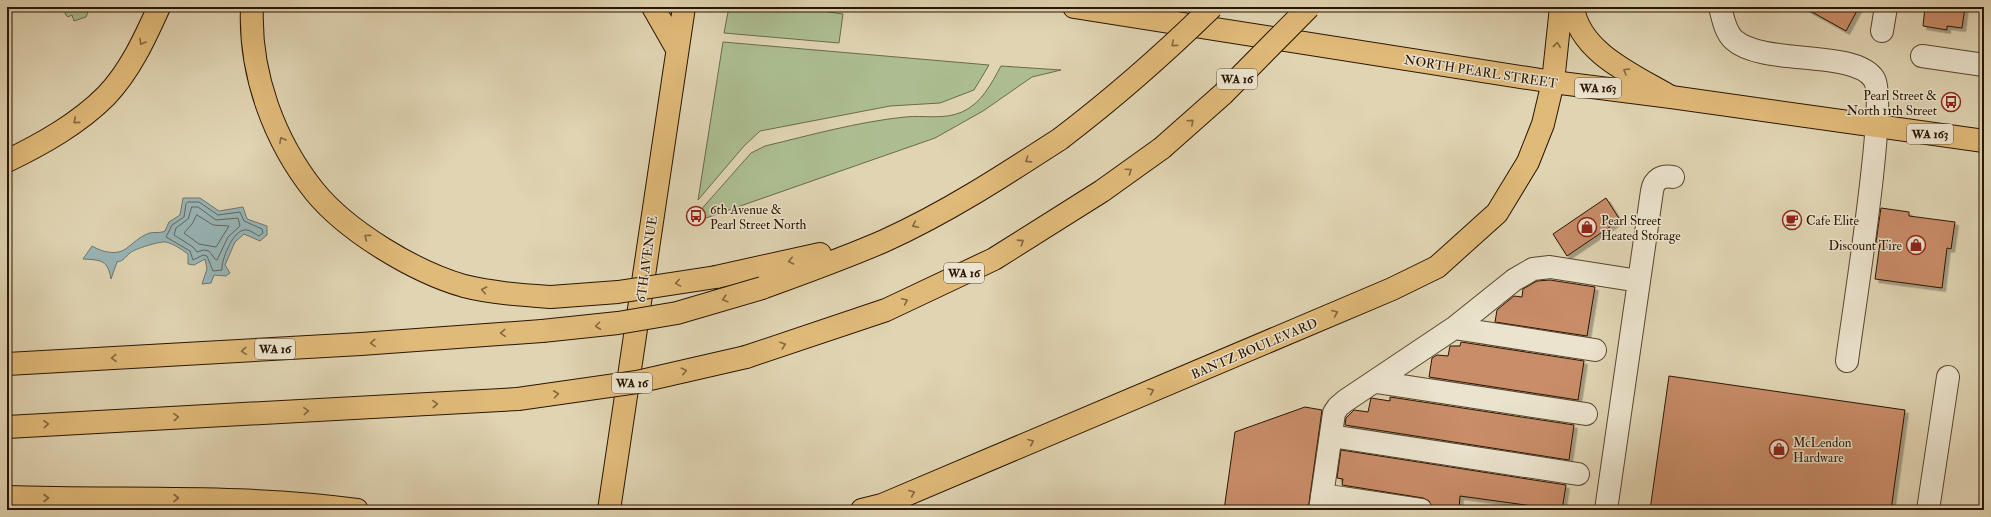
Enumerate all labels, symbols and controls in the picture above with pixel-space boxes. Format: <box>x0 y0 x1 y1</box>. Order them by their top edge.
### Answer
one-way arrow <box>140 38 147 45</box>
one-way arrow <box>1171 39 1179 46</box>
one-way arrow <box>1552 42 1561 48</box>
street label: NORTH PEARL STREET <box>1403 52 1559 92</box>
one-way arrow <box>1623 68 1630 75</box>
road number: WA 16 <box>1217 69 1257 89</box>
road number: WA 163 <box>1575 78 1621 98</box>
place label: Pearl Street & North 11th Street <box>1846 88 1937 119</box>
bus stop icon: Pearl Street & North 11th Street <box>1940 91 1962 113</box>
one-way arrow <box>74 117 81 124</box>
one-way arrow <box>1187 120 1194 127</box>
road number: WA 163 <box>1907 124 1953 144</box>
one-way arrow <box>280 137 287 145</box>
one-way arrow <box>1025 156 1032 163</box>
one-way arrow <box>1125 169 1132 176</box>
place label: 6th Avenue & Pearl Street North <box>710 202 807 233</box>
bus stop icon: 6th Avenue & Pearl Street North <box>685 205 707 227</box>
cafe icon: Cafe Elite <box>1781 209 1803 231</box>
place label: Pearl Street Heated Storage <box>1601 213 1681 244</box>
place label: Cafe Elite <box>1806 213 1859 229</box>
street label: 6TH AVENUE <box>633 215 661 304</box>
shop icon: Pearl Street Heated Storage <box>1576 216 1598 238</box>
one-way arrow <box>912 221 919 228</box>
shop icon: Discount Tire <box>1905 234 1927 256</box>
one-way arrow <box>364 235 371 242</box>
place label: Discount Tire <box>1829 238 1903 254</box>
one-way arrow <box>1017 240 1024 247</box>
one-way arrow <box>788 256 794 264</box>
road number: WA 16 <box>944 263 984 283</box>
one-way arrow <box>675 278 681 287</box>
one-way arrow <box>481 286 488 294</box>
one-way arrow <box>722 294 729 303</box>
one-way arrow <box>901 298 908 306</box>
one-way arrow <box>1332 310 1339 318</box>
street label: BANTZ BOULEVARD <box>1189 315 1320 383</box>
one-way arrow <box>595 321 601 330</box>
one-way arrow <box>500 329 506 338</box>
one-way arrow <box>370 338 376 347</box>
road number: WA 16 <box>255 339 295 359</box>
one-way arrow <box>779 341 786 350</box>
one-way arrow <box>241 346 247 355</box>
one-way arrow <box>111 354 117 362</box>
one-way arrow <box>681 368 687 376</box>
road number: WA 16 <box>612 373 652 393</box>
one-way arrow <box>1146 388 1154 396</box>
one-way arrow <box>553 390 559 399</box>
one-way arrow <box>432 399 438 408</box>
one-way arrow <box>303 406 309 415</box>
one-way arrow <box>173 413 179 422</box>
one-way arrow <box>43 420 49 428</box>
place label: McLendon Hardware <box>1793 435 1852 466</box>
shop icon: McLendon Hardware <box>1768 438 1790 460</box>
one-way arrow <box>1027 439 1035 447</box>
one-way arrow <box>908 489 915 497</box>
one-way arrow <box>43 494 49 502</box>
one-way arrow <box>173 494 179 502</box>

